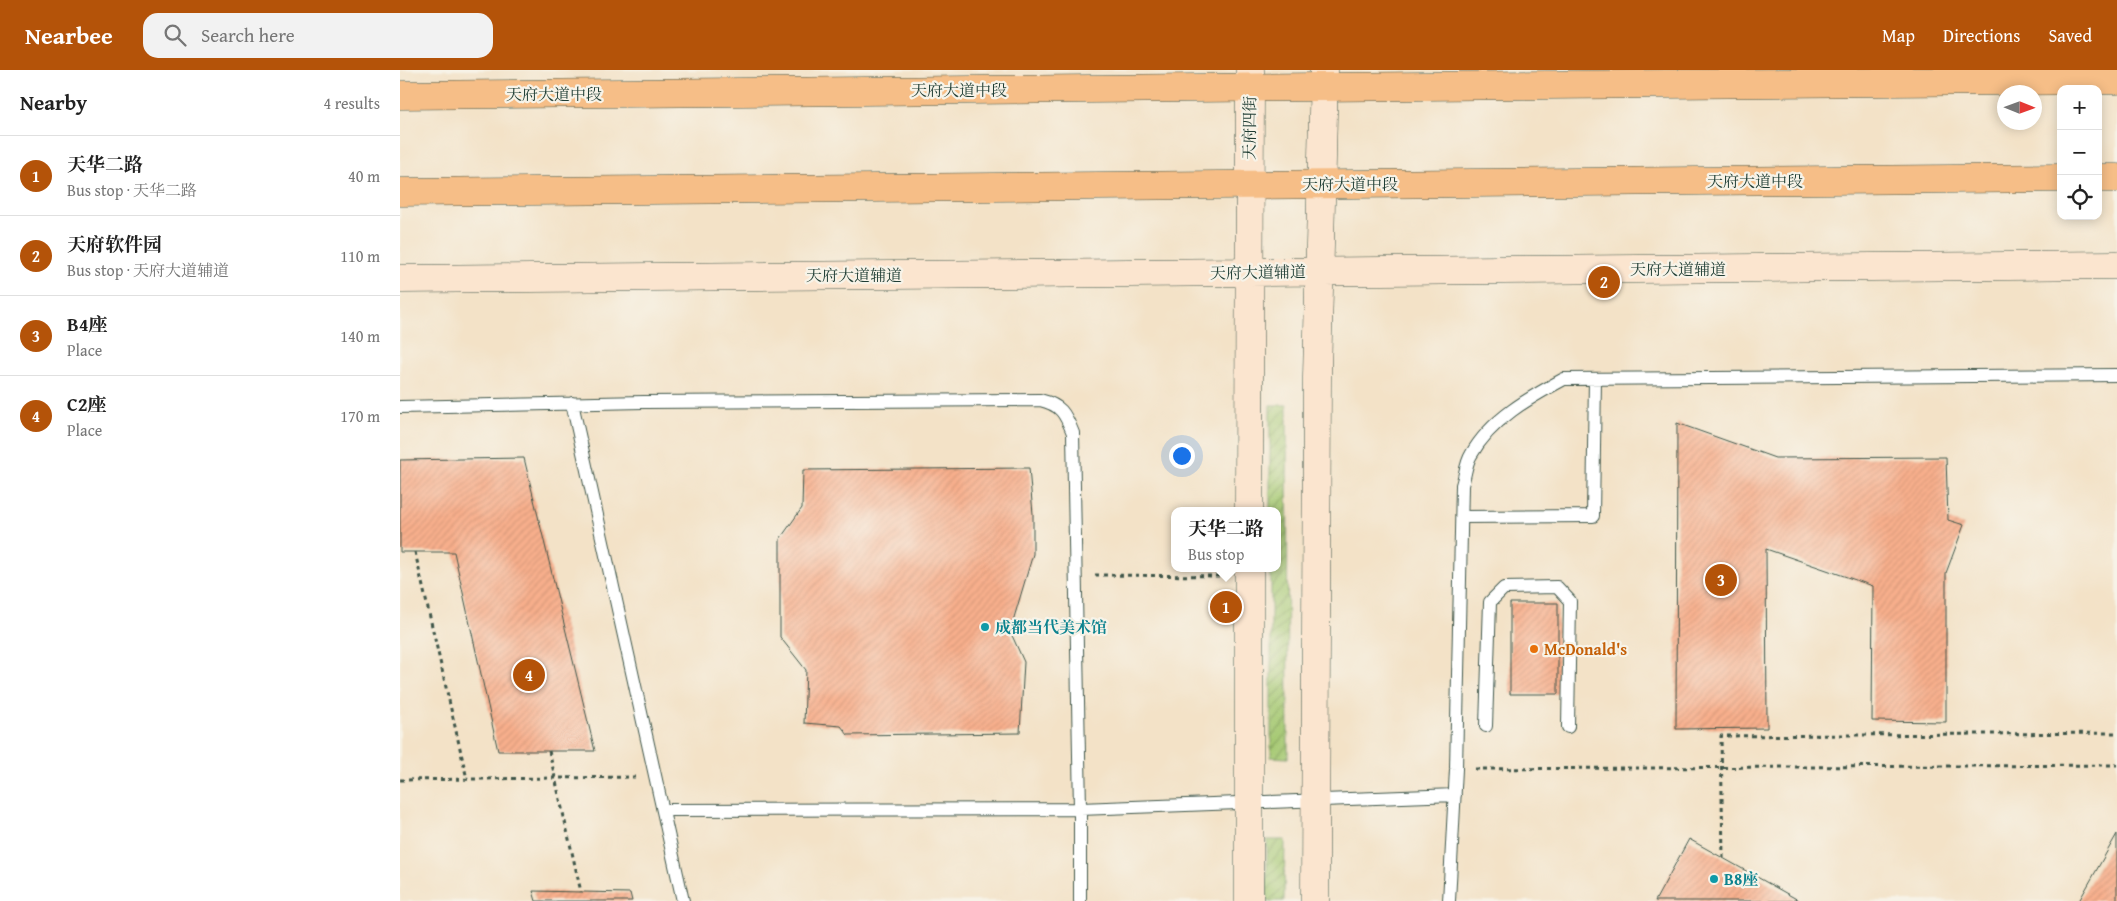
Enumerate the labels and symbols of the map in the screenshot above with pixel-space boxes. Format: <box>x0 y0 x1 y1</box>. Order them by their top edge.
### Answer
street label: 天府大道中段 <box>911 78 1007 102</box>
street label: 天府大道中段 <box>506 82 602 106</box>
north arrow <box>1997 85 2042 130</box>
street label: 天府四街 <box>1236 96 1262 160</box>
street label: 天府大道中段 <box>1707 169 1803 193</box>
street label: 天府大道中段 <box>1302 172 1398 196</box>
street label: 天府大道辅道 <box>1630 257 1726 281</box>
street label: 天府大道辅道 <box>1210 259 1306 285</box>
street label: 天府大道辅道 <box>806 263 902 287</box>
pin: 2 <box>1588 263 1620 301</box>
your location <box>1169 443 1195 469</box>
pin: 3 <box>1705 561 1737 599</box>
pin: 1 <box>1210 588 1242 626</box>
place label: 成都当代美术馆 <box>995 615 1107 639</box>
marker: 成都当代美术馆 <box>979 621 991 633</box>
place label: McDonald's <box>1544 637 1627 661</box>
marker: McDonald's <box>1528 643 1540 655</box>
pin: 4 <box>513 656 545 694</box>
place label: B8座 <box>1724 867 1758 891</box>
marker: B8座 <box>1708 873 1720 885</box>

